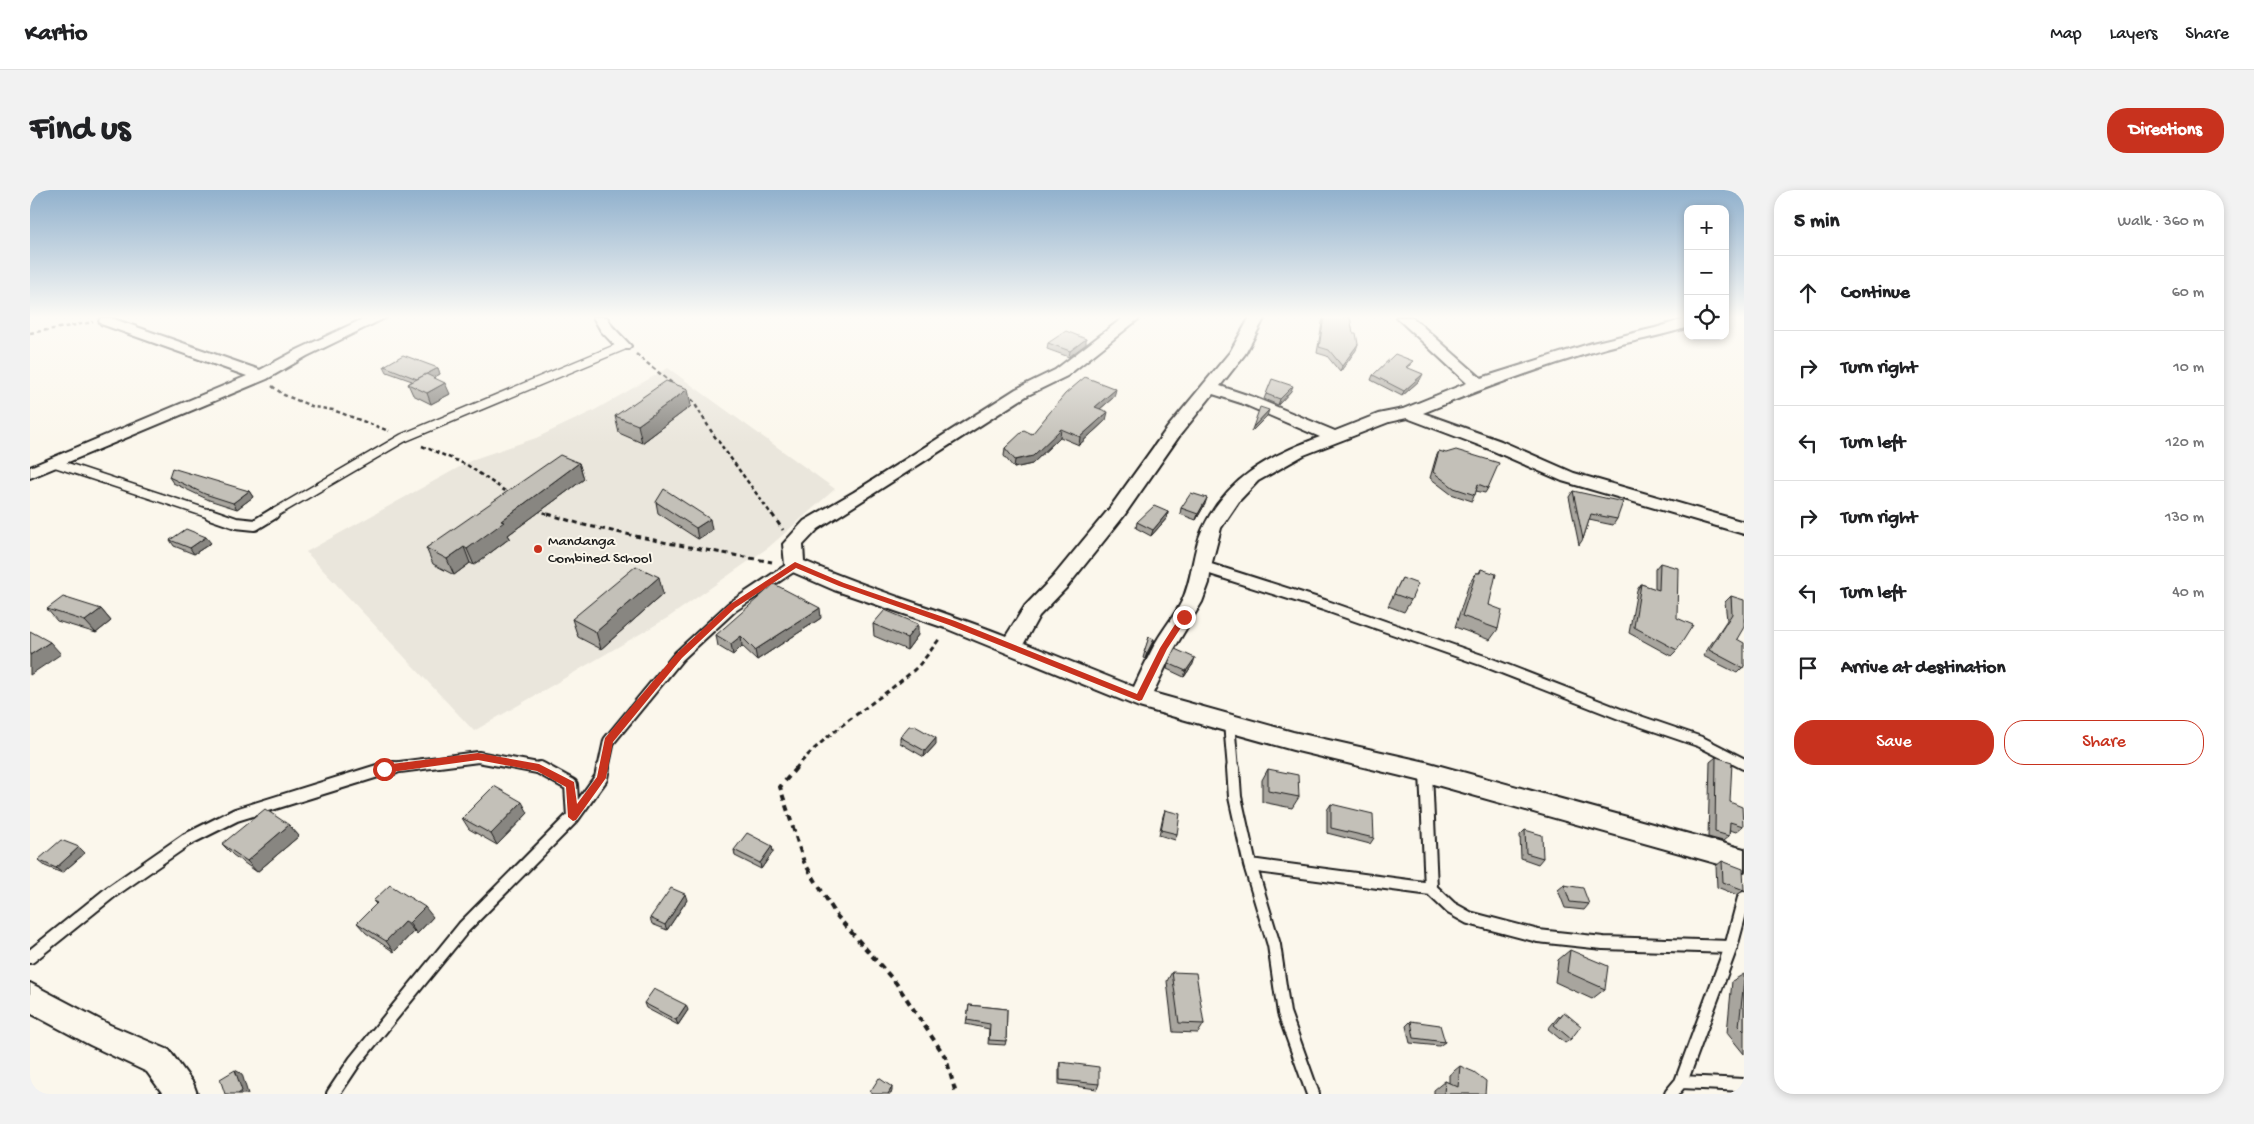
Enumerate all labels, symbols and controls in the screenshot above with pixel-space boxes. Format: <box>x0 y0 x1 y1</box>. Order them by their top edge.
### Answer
text: Kartio <box>25 20 88 49</box>
text: Map <box>2050 24 2082 45</box>
text: Layers <box>2110 24 2157 45</box>
text: Share <box>2185 24 2229 45</box>
button: Directions <box>2107 108 2224 153</box>
text: Find us <box>30 110 130 151</box>
map controls <box>1684 205 1729 340</box>
button: + <box>1684 205 1729 250</box>
text: 5 min <box>1794 210 1839 235</box>
text: Walk · 360 m <box>2118 213 2204 232</box>
button: − <box>1684 250 1729 295</box>
icon: ahead <box>1794 279 1822 307</box>
text: Continue <box>1841 282 1910 305</box>
text: 60 m <box>2172 284 2204 303</box>
button: locate <box>1684 295 1729 340</box>
icon: right <box>1794 354 1822 382</box>
text: Turn right <box>1841 357 1917 380</box>
text: 10 m <box>2173 359 2204 378</box>
icon: left <box>1794 429 1822 457</box>
text: Turn left <box>1841 432 1905 455</box>
text: 120 m <box>2165 434 2204 453</box>
icon: right <box>1794 504 1822 532</box>
text: Turn right <box>1841 507 1917 530</box>
text: 130 m <box>2165 509 2204 528</box>
place label: Mandanga Combined School <box>548 533 652 568</box>
marker: Mandanga Combined School <box>532 543 544 555</box>
icon: left <box>1794 579 1822 607</box>
text: Turn left <box>1841 582 1905 605</box>
text: 40 m <box>2172 584 2204 603</box>
route end <box>1173 606 1196 629</box>
icon: arrive <box>1794 654 1822 682</box>
text: Arrive at destination <box>1841 657 2005 680</box>
button: Save <box>1794 720 1994 765</box>
button: Share <box>2004 720 2204 765</box>
route start <box>373 758 396 781</box>

